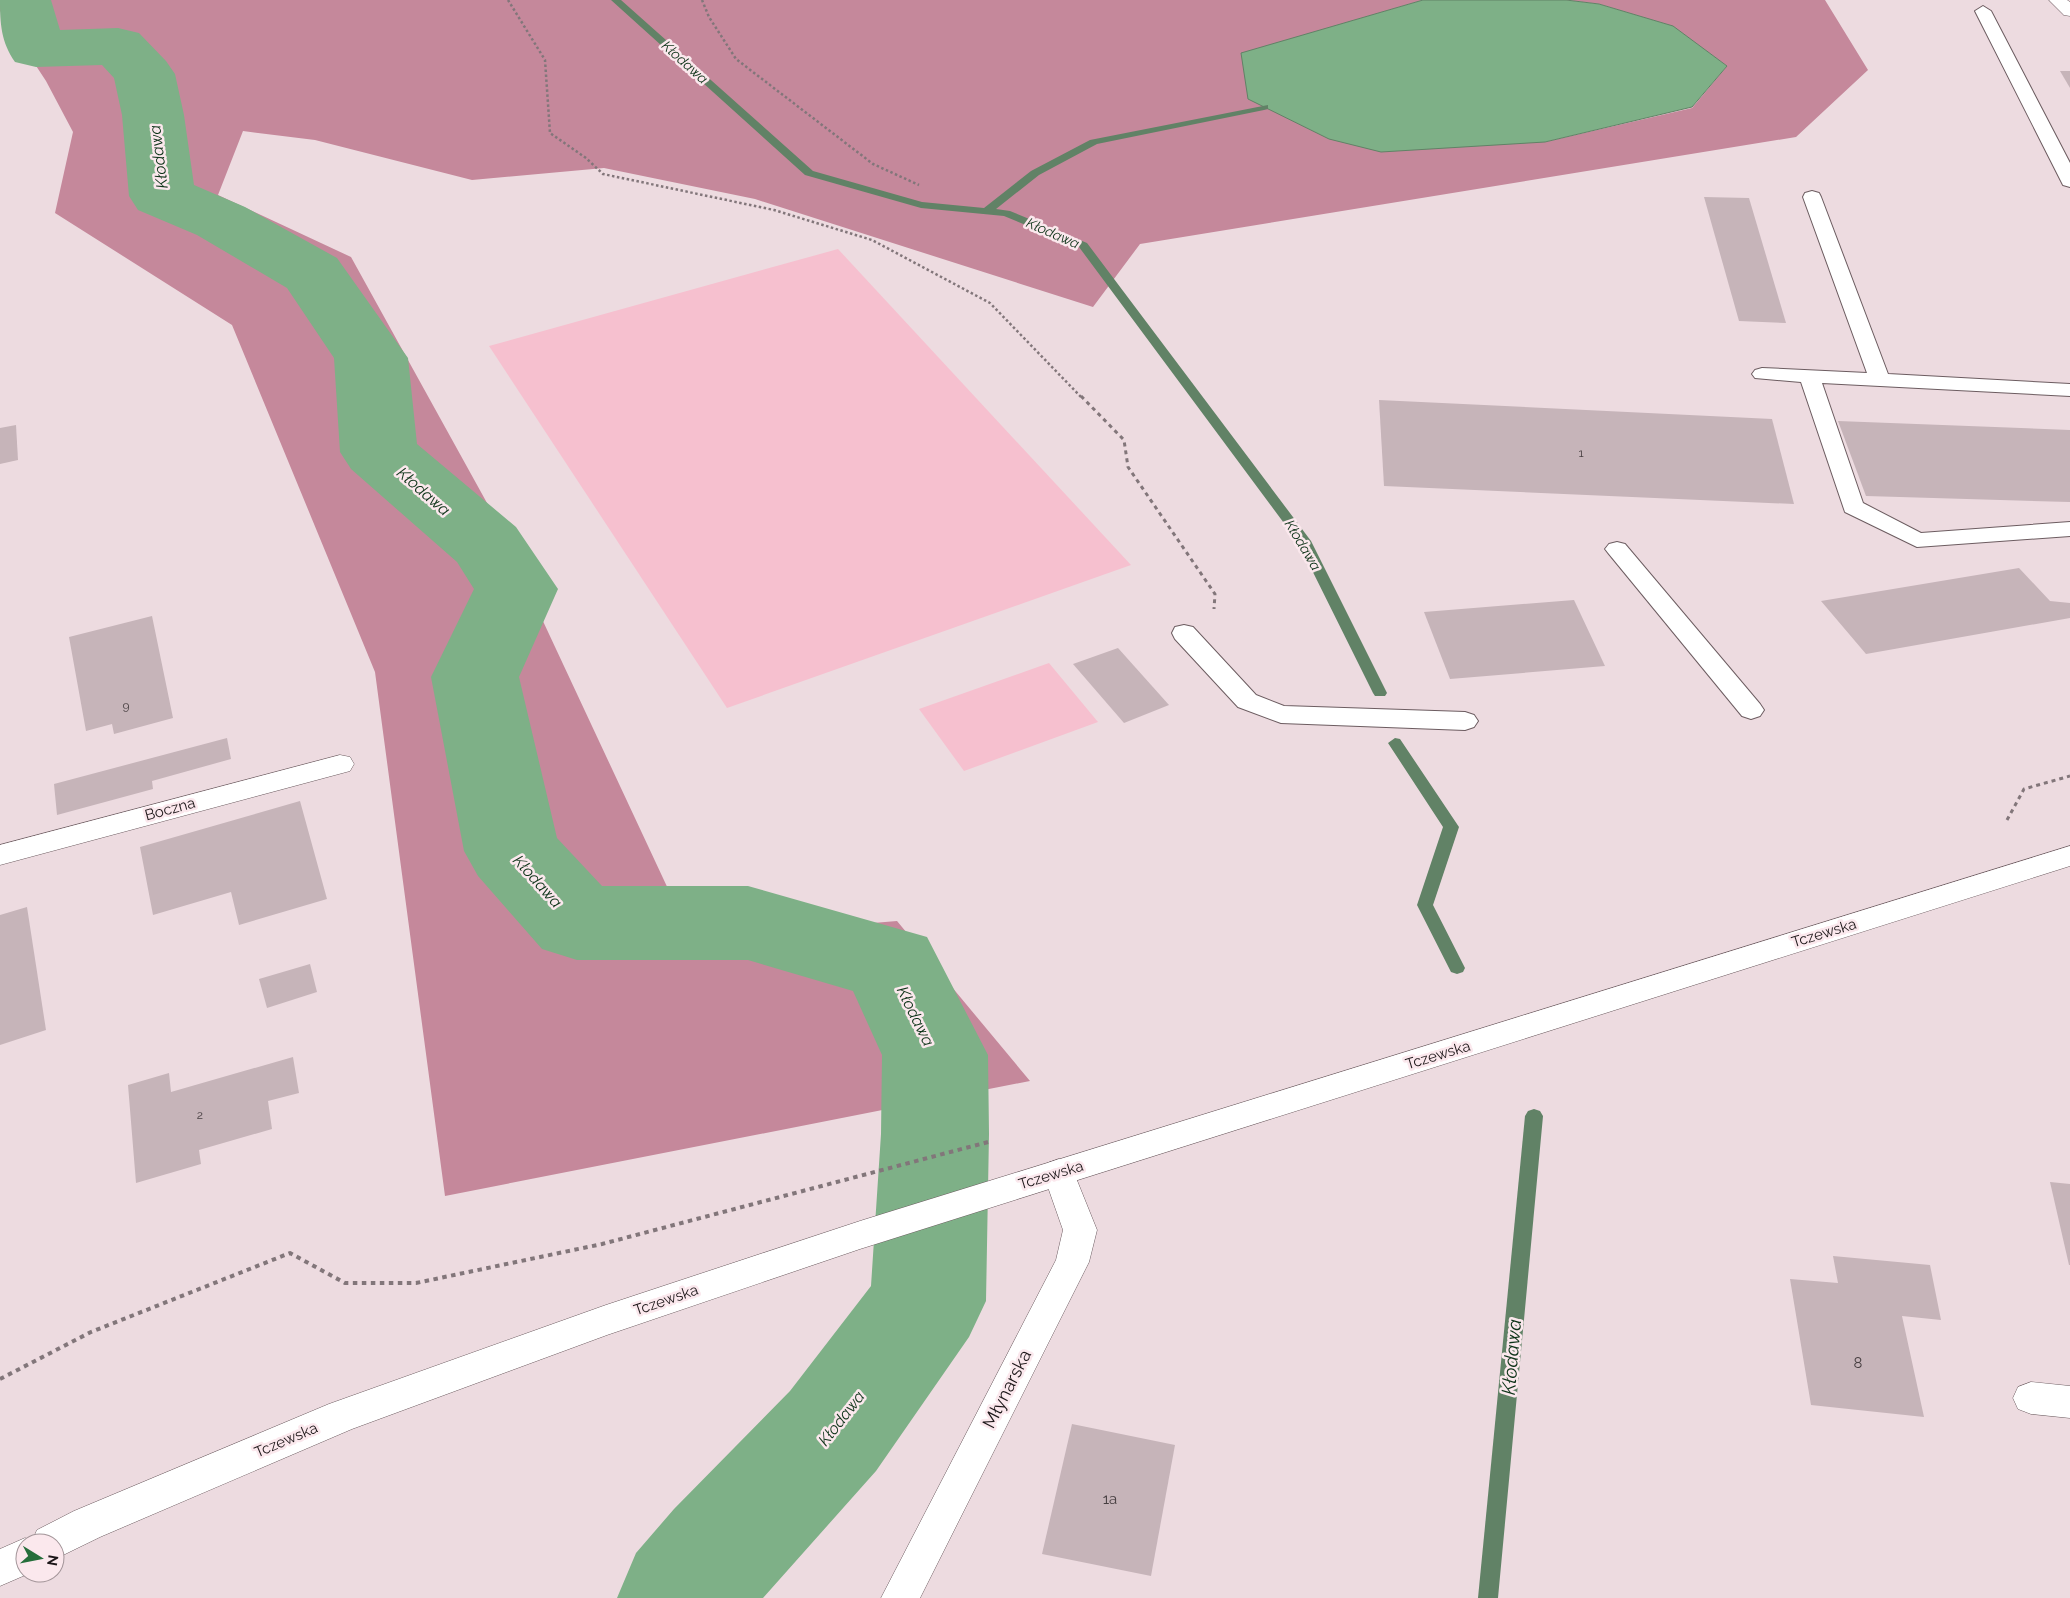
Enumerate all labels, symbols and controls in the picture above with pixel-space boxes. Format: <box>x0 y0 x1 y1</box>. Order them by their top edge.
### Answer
water label: Kłodawa <box>659 37 711 87</box>
water label: Kłodawa <box>145 124 172 190</box>
water label: Kłodawa <box>1024 214 1082 252</box>
house number: 1 <box>1578 446 1584 460</box>
water label: Kłodawa <box>393 463 454 520</box>
water label: Kłodawa <box>1282 517 1324 573</box>
house number: 9 <box>122 699 130 713</box>
street label: Boczna <box>143 794 197 824</box>
water label: Kłodawa <box>509 851 566 912</box>
street label: Tczewska <box>1789 915 1859 951</box>
water label: Kłodawa <box>893 983 938 1050</box>
street label: Tczewska <box>1403 1037 1473 1073</box>
house number: 2 <box>197 1108 203 1122</box>
street label: Tczewska <box>1016 1157 1086 1193</box>
street label: Tczewska <box>631 1281 701 1319</box>
water label: Kłodawa <box>1497 1318 1525 1396</box>
street label: Młynarska <box>978 1346 1035 1431</box>
house number: 8 <box>1854 1354 1863 1372</box>
water label: Kłodawa <box>814 1387 869 1449</box>
street label: Tczewska <box>252 1419 320 1461</box>
house number: 1a <box>1103 1490 1117 1508</box>
north arrow <box>15 1533 65 1583</box>
text: N <box>44 1554 62 1567</box>

